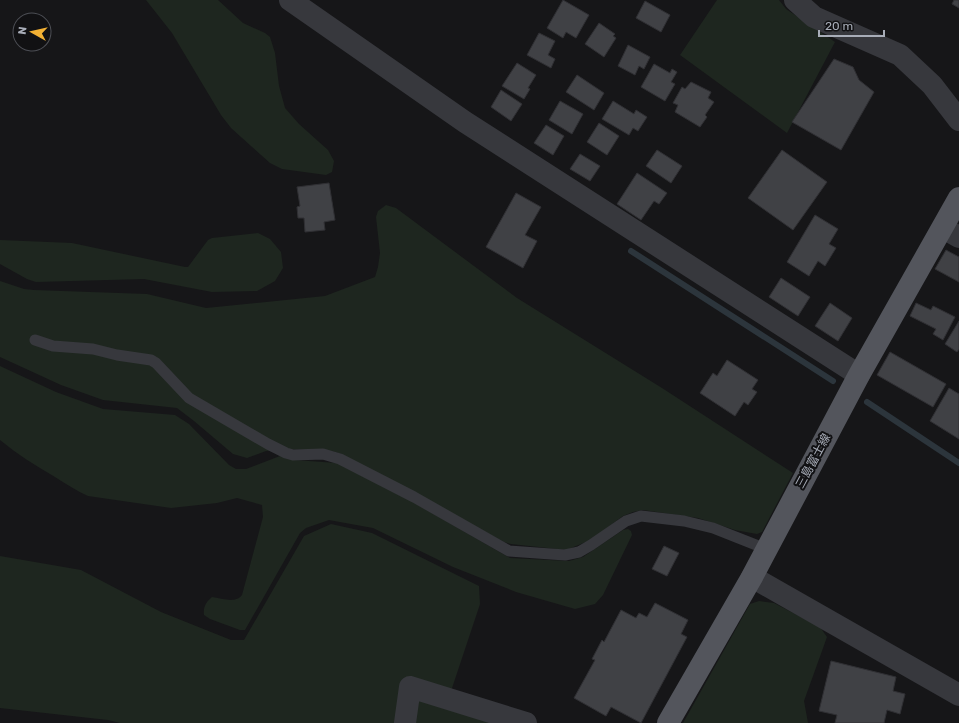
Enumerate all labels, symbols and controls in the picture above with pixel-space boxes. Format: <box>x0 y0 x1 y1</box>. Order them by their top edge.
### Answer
north arrow <box>12 12 52 52</box>
scale bar <box>819 12 884 38</box>
text: 20 m <box>825 19 853 33</box>
text: N <box>16 26 30 36</box>
street label: 三島富士線 <box>793 431 833 491</box>

